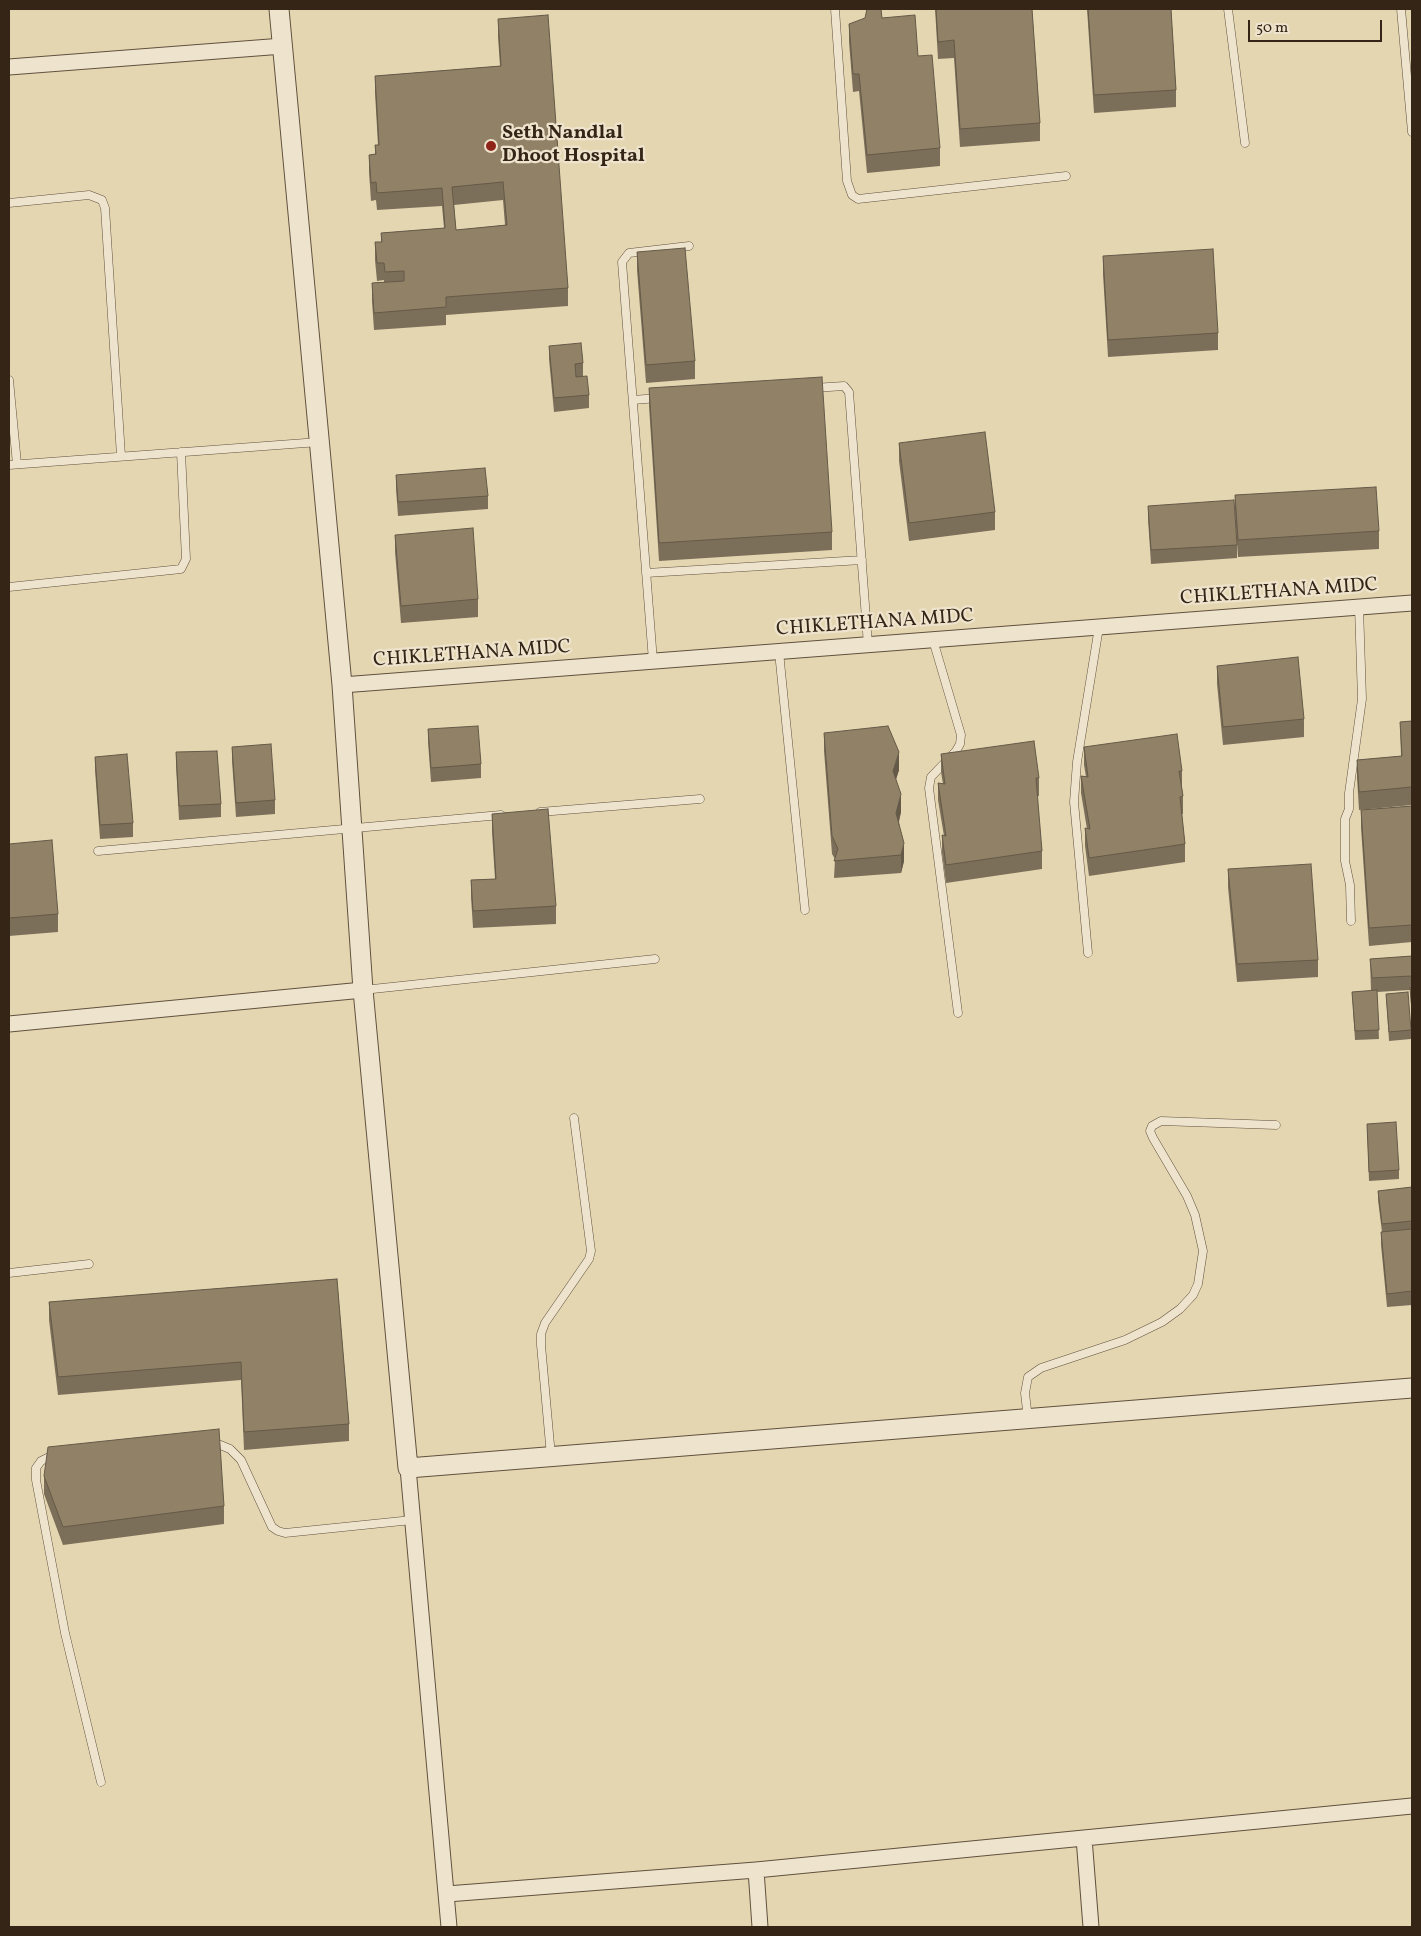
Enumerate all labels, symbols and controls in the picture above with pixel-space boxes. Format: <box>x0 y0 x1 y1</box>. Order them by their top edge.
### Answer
scale bar <box>1251 10 1385 42</box>
text: 50 m <box>1256 18 1288 39</box>
place label: Seth Nandlal Dhoot Hospital <box>502 122 645 169</box>
marker: Seth Nandlal Dhoot Hospital <box>484 139 498 153</box>
street label: CHIKLETHANA MIDC <box>1180 574 1378 612</box>
street label: CHIKLETHANA MIDC <box>776 605 974 643</box>
street label: CHIKLETHANA MIDC <box>373 636 571 674</box>

